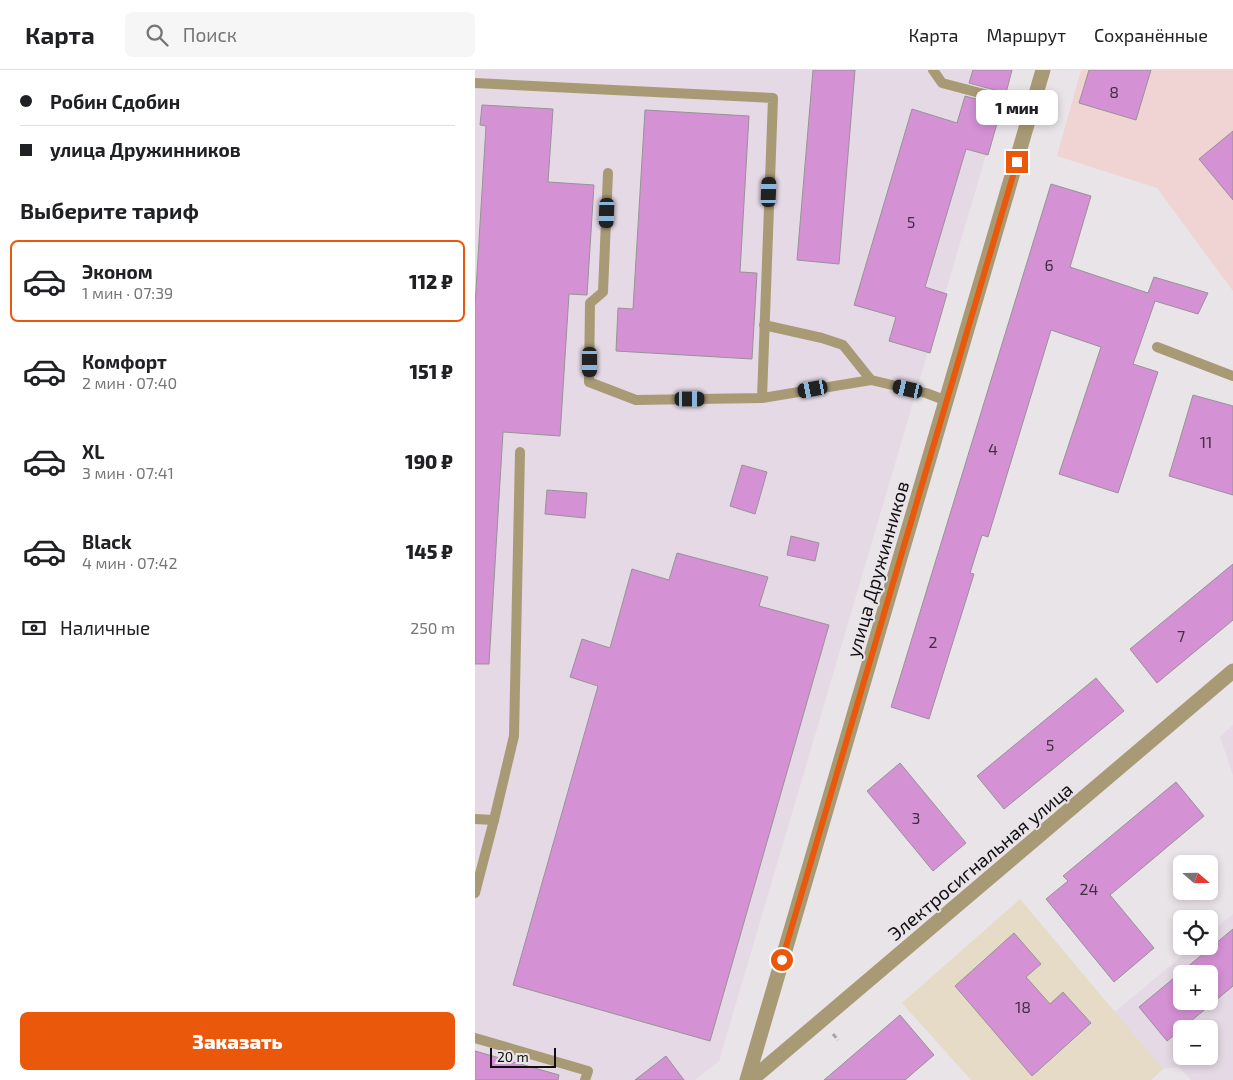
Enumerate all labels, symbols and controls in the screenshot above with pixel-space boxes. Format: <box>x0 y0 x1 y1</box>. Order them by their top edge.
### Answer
search box <box>125 12 475 57</box>
text: Карта <box>25 20 95 49</box>
icon: search <box>143 21 171 49</box>
text: Поиск <box>183 23 237 46</box>
text: Карта <box>908 24 958 46</box>
text: Маршрут <box>986 24 1066 46</box>
text: Сохранённые <box>1094 24 1208 46</box>
house number: 8 <box>1109 82 1119 101</box>
callout: 1 мин <box>976 89 1058 124</box>
text: Робин Сдобин <box>50 90 180 113</box>
text: 1 мин <box>995 98 1039 117</box>
text: улица Дружинников <box>50 138 241 161</box>
route end <box>1006 151 1028 173</box>
car <box>760 177 777 207</box>
text: Выберите тариф <box>20 197 199 223</box>
car <box>598 198 615 228</box>
house number: 5 <box>907 212 915 231</box>
house number: 6 <box>1044 255 1054 274</box>
icon: car <box>22 259 67 304</box>
text: Эконом <box>82 260 153 283</box>
text: 112 ₽ <box>409 270 453 293</box>
text: 1 мин · 07:39 <box>82 283 173 302</box>
car <box>582 347 597 377</box>
icon: car <box>22 349 67 394</box>
text: Комфорт <box>82 350 167 373</box>
text: 151 ₽ <box>410 360 453 383</box>
text: 2 мин · 07:40 <box>82 373 177 392</box>
car <box>891 378 924 400</box>
car <box>796 379 829 399</box>
car <box>675 392 705 407</box>
house number: 11 <box>1200 432 1212 451</box>
icon: car <box>22 439 67 484</box>
house number: 4 <box>988 439 998 458</box>
text: XL <box>82 440 104 463</box>
text: 190 ₽ <box>405 450 453 473</box>
text: 3 мин · 07:41 <box>82 463 174 482</box>
street label: улица Дружинников <box>841 478 914 660</box>
icon: car <box>22 529 67 574</box>
text: Black <box>82 530 132 553</box>
text: 145 ₽ <box>406 540 453 563</box>
text: 4 мин · 07:42 <box>82 553 177 572</box>
icon: cash <box>20 614 48 642</box>
text: Наличные <box>60 616 150 639</box>
text: 250 m <box>410 618 455 637</box>
house number: 7 <box>1177 626 1185 645</box>
house number: 2 <box>929 632 938 651</box>
house number: 5 <box>1046 735 1054 754</box>
street label: Электросигнальная улица <box>883 777 1078 946</box>
house number: 3 <box>912 808 920 827</box>
north arrow <box>1173 855 1217 900</box>
map controls <box>1173 855 1218 1065</box>
house number: 24 <box>1080 879 1099 898</box>
button: locate <box>1173 910 1218 955</box>
route start <box>771 949 793 971</box>
button: + <box>1173 965 1218 1010</box>
house number: 18 <box>1015 997 1031 1016</box>
button: Заказать <box>20 1012 455 1070</box>
button: − <box>1173 1020 1218 1065</box>
scale bar <box>490 1045 556 1068</box>
text: 20 m <box>497 1048 529 1065</box>

